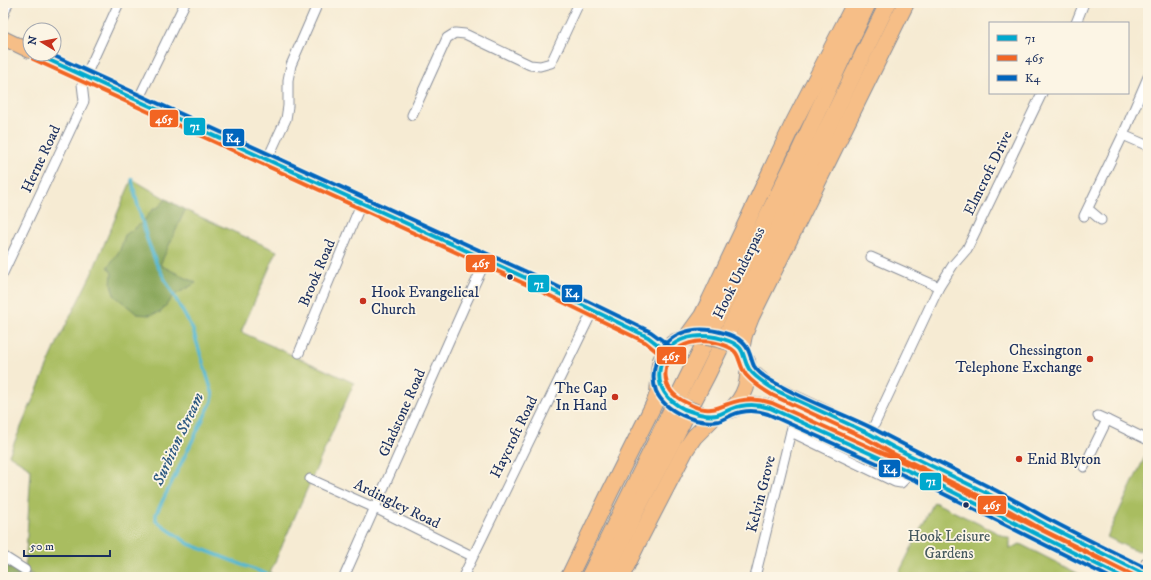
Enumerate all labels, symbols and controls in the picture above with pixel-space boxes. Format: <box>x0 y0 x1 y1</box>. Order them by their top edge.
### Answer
north arrow <box>22 22 62 62</box>
legend <box>989 22 1129 94</box>
text: 71 <box>1025 31 1036 46</box>
text: N <box>25 35 41 46</box>
text: 465 <box>1025 51 1044 66</box>
text: K4 <box>1025 71 1041 86</box>
line badge: 465 <box>149 109 179 128</box>
text: 465 <box>154 113 173 127</box>
line badge: 71 <box>183 117 206 136</box>
text: 71 <box>190 120 200 134</box>
street label: Herne Road <box>17 122 65 196</box>
line badge: K4 <box>222 128 245 147</box>
street label: Elmcroft Drive <box>959 128 1017 218</box>
text: K4 <box>226 132 241 146</box>
street label: Hook Underpass <box>709 224 769 322</box>
street label: Brook Road <box>294 236 340 310</box>
line badge: 465 <box>465 254 496 273</box>
text: 465 <box>471 257 490 271</box>
unlabelled marker <box>505 272 515 282</box>
line badge: 71 <box>527 274 550 293</box>
text: 71 <box>534 278 544 292</box>
place label: Hook Evangelical Church <box>371 283 479 319</box>
line badge: K4 <box>561 284 583 303</box>
text: K4 <box>565 287 580 301</box>
marker: Hook Evangelical Church <box>358 296 368 306</box>
place label: Chessington Telephone Exchange <box>956 341 1082 377</box>
line badge: 465 <box>656 346 687 365</box>
text: 465 <box>661 350 680 364</box>
marker: Chessington Telephone Exchange <box>1085 354 1095 364</box>
street label: Gladstone Road <box>374 366 430 460</box>
place label: The Cap In Hand <box>555 379 608 415</box>
water label: Surbiton Stream <box>147 389 208 489</box>
street label: Haycroft Road <box>486 392 542 481</box>
marker: The Cap In Hand <box>610 392 620 402</box>
place label: Enid Blyton <box>1027 450 1101 469</box>
street label: Kelvin Grove <box>742 454 780 534</box>
marker: Enid Blyton <box>1014 454 1024 464</box>
line badge: K4 <box>878 459 901 478</box>
text: K4 <box>883 463 898 477</box>
line badge: 71 <box>919 472 942 491</box>
street label: Ardingley Road <box>351 475 444 533</box>
text: 71 <box>926 475 936 489</box>
line badge: 465 <box>977 495 1007 515</box>
text: 465 <box>982 499 1001 513</box>
unlabelled marker <box>961 500 971 510</box>
park label: Hook Leisure Gardens <box>908 527 990 563</box>
scale bar <box>24 532 110 558</box>
text: 50 m <box>30 539 54 554</box>

